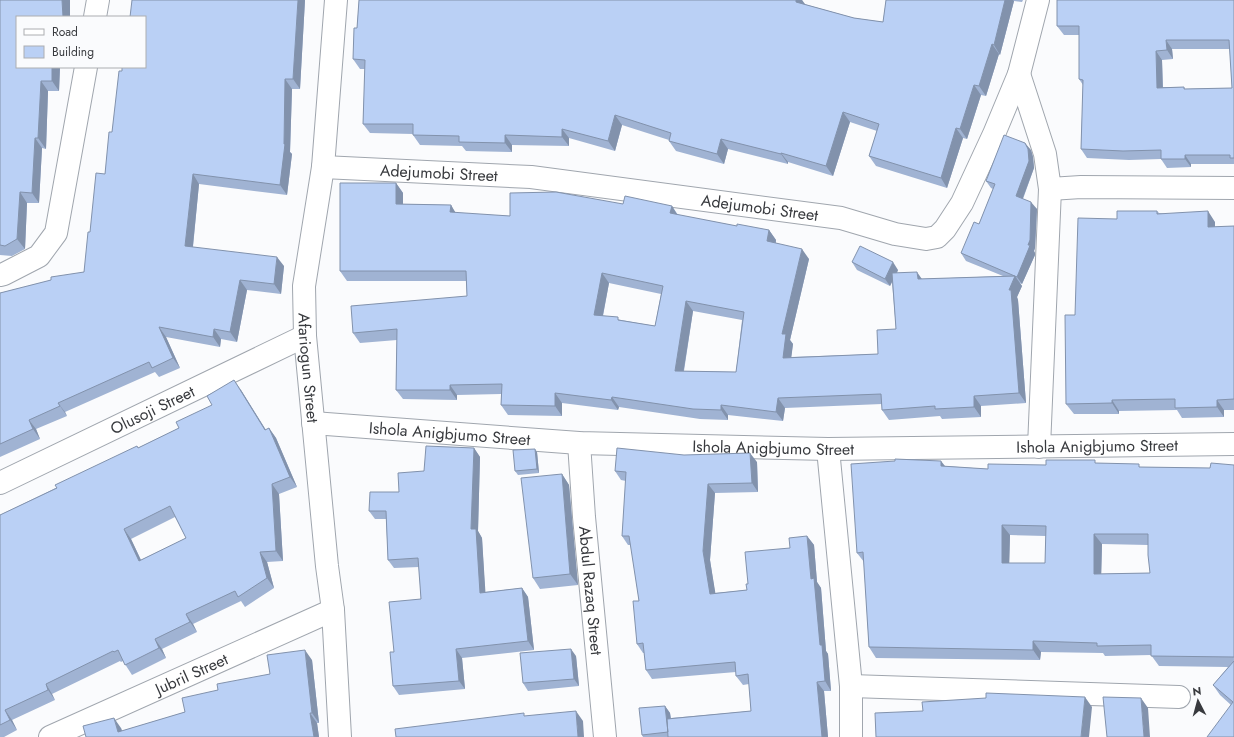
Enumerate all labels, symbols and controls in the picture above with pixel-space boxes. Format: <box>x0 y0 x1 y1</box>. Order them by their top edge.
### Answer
legend <box>16 16 146 68</box>
text: Road <box>52 23 78 41</box>
text: Building <box>52 43 94 61</box>
street label: Adejumobi Street <box>379 159 498 187</box>
street label: Adejumobi Street <box>700 189 820 227</box>
street label: Afariogun Street <box>293 313 324 424</box>
street label: Olusoji Street <box>106 380 199 440</box>
street label: Ishola Anigbjumo Street <box>368 416 531 451</box>
street label: Ishola Anigbjumo Street <box>1016 434 1178 459</box>
street label: Ishola Anigbjumo Street <box>692 435 854 461</box>
street label: Abdul Razaq Street <box>573 525 608 656</box>
street label: Jubril Street <box>150 648 232 701</box>
north arrow <box>1178 681 1218 721</box>
text: N <box>1192 683 1202 699</box>

